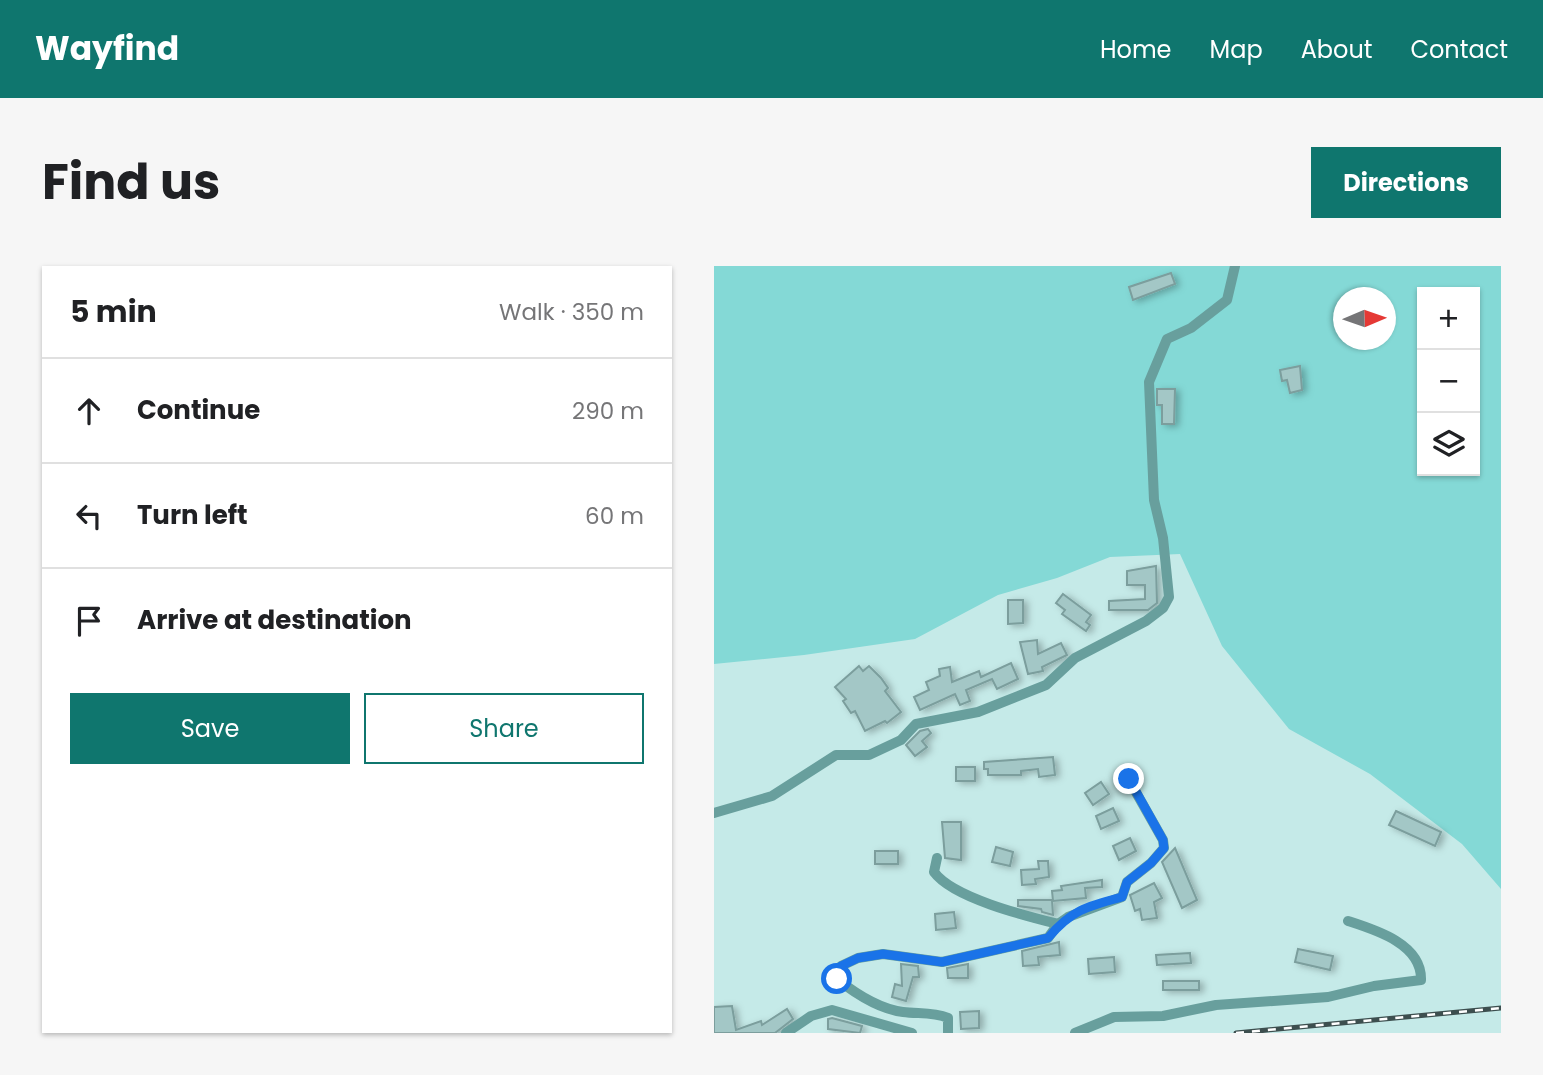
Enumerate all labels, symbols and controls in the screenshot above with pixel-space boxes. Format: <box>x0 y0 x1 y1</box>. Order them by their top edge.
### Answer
text: Wayfind <box>35 25 179 72</box>
text: Home <box>1100 33 1172 66</box>
text: Map <box>1210 33 1263 66</box>
text: About <box>1301 33 1372 66</box>
text: Contact <box>1410 33 1508 66</box>
button: Directions <box>1311 147 1501 218</box>
text: Find us <box>42 148 220 216</box>
north arrow <box>1333 287 1396 350</box>
map controls <box>1417 287 1480 476</box>
button: + <box>1417 287 1480 350</box>
text: 5 min <box>70 290 157 333</box>
text: Walk · 350 m <box>499 296 644 328</box>
button: − <box>1417 350 1480 413</box>
icon: ahead <box>70 392 108 430</box>
text: Continue <box>137 392 260 428</box>
text: 290 m <box>572 395 644 427</box>
button: layers <box>1417 413 1480 476</box>
icon: left <box>70 497 108 535</box>
text: Turn left <box>137 497 248 533</box>
text: 60 m <box>585 500 644 532</box>
icon: arrive <box>70 602 108 640</box>
text: Arrive at destination <box>137 602 412 638</box>
button: Save <box>70 693 350 764</box>
button: Share <box>364 693 644 764</box>
route end <box>1113 763 1144 794</box>
route start <box>821 963 852 994</box>

